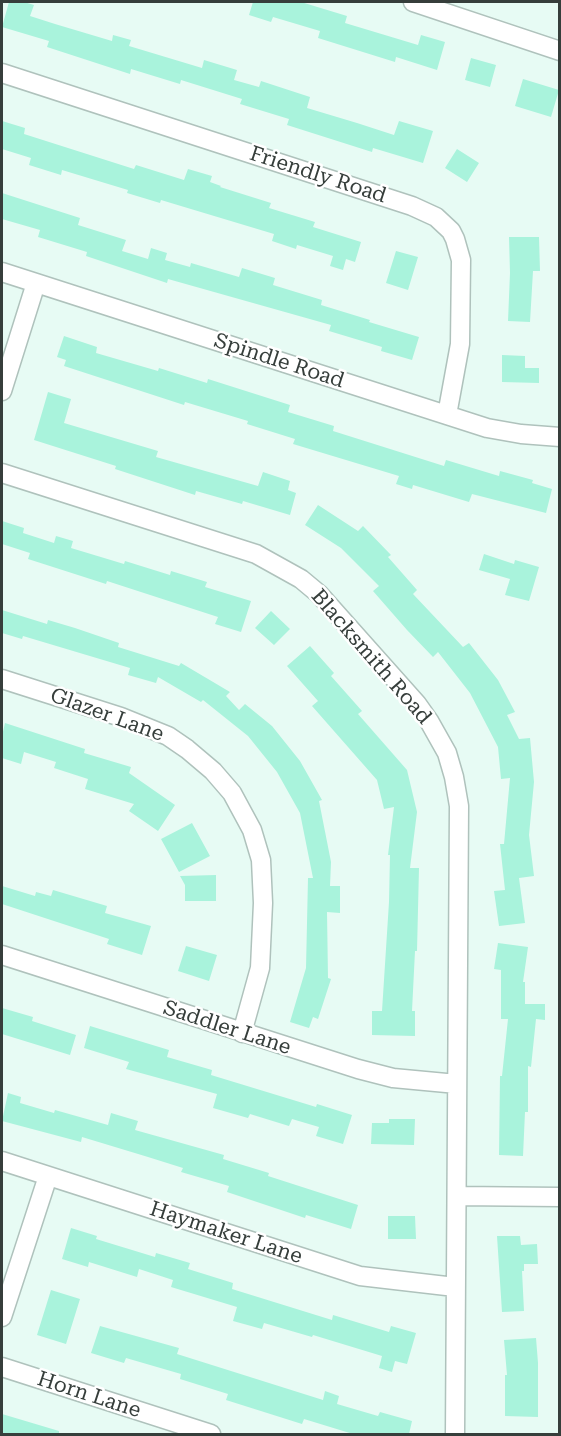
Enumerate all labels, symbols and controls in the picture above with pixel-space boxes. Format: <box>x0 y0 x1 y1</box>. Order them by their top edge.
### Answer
street label: Friendly Road <box>247 141 389 209</box>
street label: Spindle Road <box>211 328 347 394</box>
street label: Blacksmith Road <box>306 584 436 730</box>
street label: Glazer Lane <box>47 683 167 747</box>
street label: Saddler Lane <box>160 995 294 1061</box>
street label: Haymaker Lane <box>147 1196 305 1270</box>
street label: Horn Lane <box>34 1366 144 1424</box>

